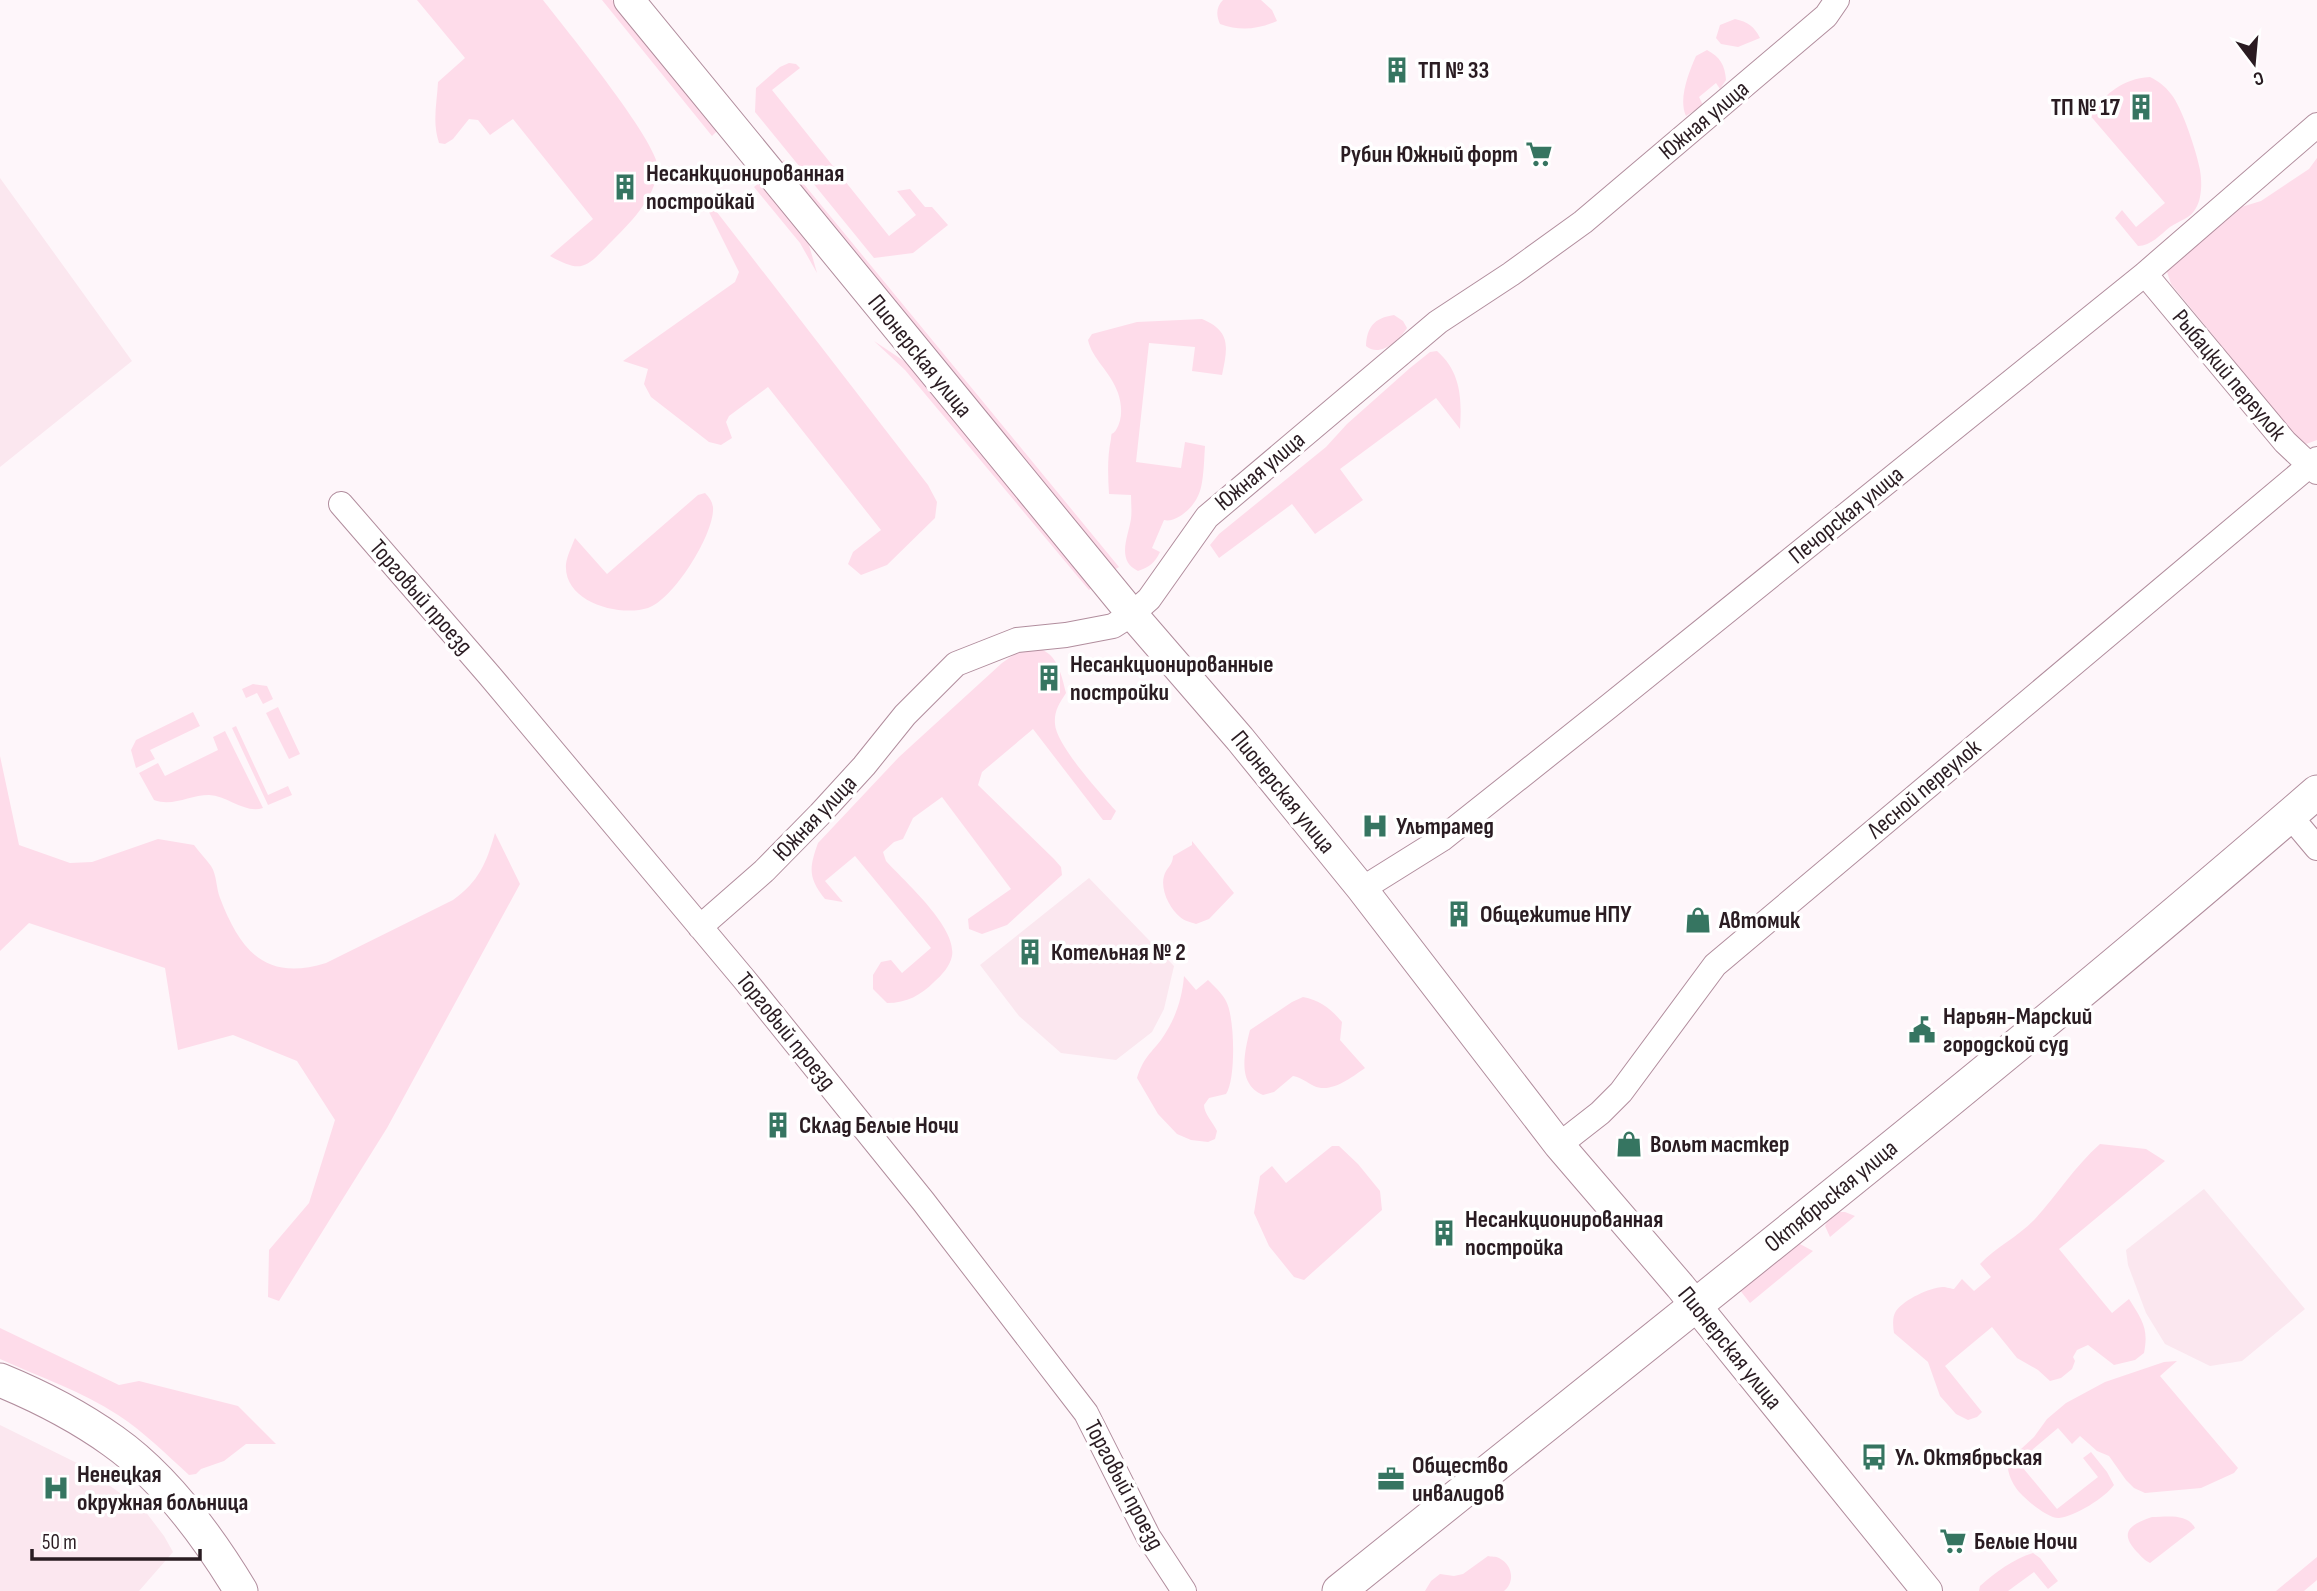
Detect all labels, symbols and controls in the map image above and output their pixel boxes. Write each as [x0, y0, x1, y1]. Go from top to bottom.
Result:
north arrow [2219, 28, 2289, 98]
building icon: ТП № 33 [1382, 55, 1412, 85]
place label: ТП № 33 [1418, 56, 1489, 85]
text: С [2250, 66, 2266, 90]
street label: Южная улица [1653, 74, 1755, 166]
building icon: ТП № 17 [2126, 92, 2156, 122]
place label: ТП № 17 [2051, 93, 2121, 122]
supermarket icon: Рубин Южный форт [1524, 139, 1554, 169]
place label: Рубин Южный форт [1340, 140, 1518, 169]
place label: Несанкционированная постройкай [646, 159, 844, 216]
building icon: Несанкционированная постройкай [610, 172, 640, 202]
street label: Пионерская улица [862, 289, 978, 423]
street label: Рыбацкий переулок [2166, 304, 2293, 447]
street label: Южная улица [1209, 425, 1311, 517]
street label: Печорская улица [1783, 460, 1909, 570]
street label: Торговый проезд [363, 534, 479, 660]
place label: Несанкционированные постройки [1070, 650, 1273, 707]
building icon: Несанкционированные постройки [1034, 663, 1064, 693]
street label: Пионерская улица [1225, 725, 1341, 859]
street label: Лесной переулок [1860, 732, 1987, 846]
street label: Южная улица [767, 769, 863, 867]
hospital icon: Ультрамед [1360, 811, 1390, 841]
place label: Ультрамед [1396, 812, 1494, 841]
building icon: Общежитие НПУ [1444, 899, 1474, 929]
place label: Общежитие НПУ [1480, 900, 1632, 929]
shop icon: Автомик [1683, 905, 1713, 935]
place label: Автомик [1718, 906, 1801, 935]
building icon: Котельная № 2 [1015, 937, 1045, 967]
place label: Котельная № 2 [1051, 938, 1186, 967]
street label: Торговый проезд [730, 966, 842, 1096]
place label: Нарьян-Марский городской суд [1943, 1002, 2092, 1059]
public building icon: Нарьян-Марский городской суд [1907, 1015, 1937, 1045]
building icon: Склад Белые Ночи [763, 1110, 793, 1140]
place label: Склад Белые Ночи [799, 1111, 959, 1140]
shop icon: Вольт масткер [1614, 1129, 1644, 1159]
place label: Вольт масткер [1650, 1130, 1789, 1159]
street label: Октябрьская улица [1759, 1134, 1903, 1258]
place label: Несанкционированная постройка [1465, 1205, 1663, 1262]
building icon: Несанкционированная постройка [1429, 1218, 1459, 1248]
street label: Пионерская улица [1672, 1281, 1788, 1415]
street label: Торговый проезд [1078, 1415, 1170, 1555]
bus stop icon: Ул. Октябрьская [1859, 1442, 1889, 1472]
place label: Ул. Октябрьская [1895, 1443, 2042, 1472]
place label: Общество инвалидов [1412, 1451, 1508, 1508]
place label: Ненецкая окружная больница [77, 1460, 248, 1517]
office icon: Общество инвалидов [1376, 1464, 1406, 1494]
hospital icon: Ненецкая окружная больница [41, 1473, 71, 1503]
scale bar [32, 1518, 200, 1562]
supermarket icon: Белые Ночи [1938, 1526, 1968, 1556]
place label: Белые Ночи [1974, 1527, 2078, 1556]
text: 50 m [42, 1530, 77, 1555]

